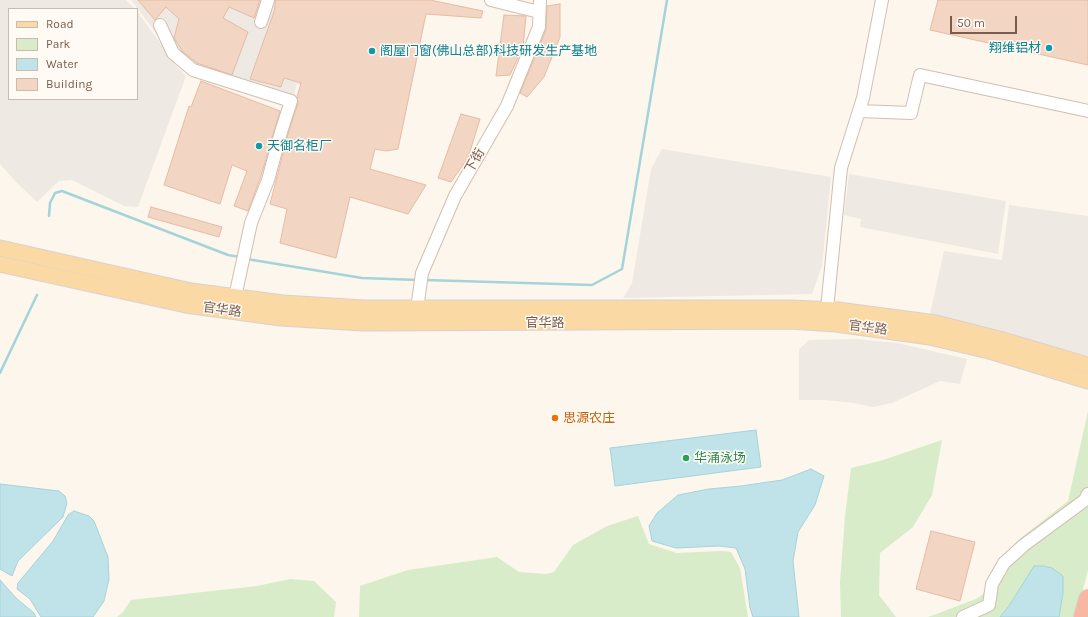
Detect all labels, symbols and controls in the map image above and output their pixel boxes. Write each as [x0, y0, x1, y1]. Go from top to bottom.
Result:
legend [8, 8, 138, 100]
scale bar [952, 8, 1019, 34]
text: 50 m [957, 16, 985, 30]
text: Road [46, 17, 74, 31]
text: Park [46, 37, 70, 51]
place label: 翔维铝材 [989, 40, 1041, 56]
place label: 阁屋门窗(佛山总部)科技研发生产基地 [380, 43, 597, 59]
marker: 翔维铝材 [1044, 43, 1054, 53]
marker: 阁屋门窗(佛山总部)科技研发生产基地 [367, 46, 377, 56]
text: Water [46, 57, 78, 71]
text: Building [46, 77, 92, 91]
place label: 天御名柜厂 [267, 138, 332, 154]
marker: 天御名柜厂 [254, 141, 264, 151]
street label: 下街 [462, 146, 488, 176]
street label: 官华路 [202, 300, 242, 320]
street label: 官华路 [526, 315, 564, 331]
street label: 官华路 [848, 318, 888, 338]
place label: 思源农庄 [563, 410, 615, 426]
marker: 思源农庄 [550, 413, 560, 423]
place label: 华涌泳场 [694, 450, 746, 466]
marker: 华涌泳场 [681, 453, 691, 463]

